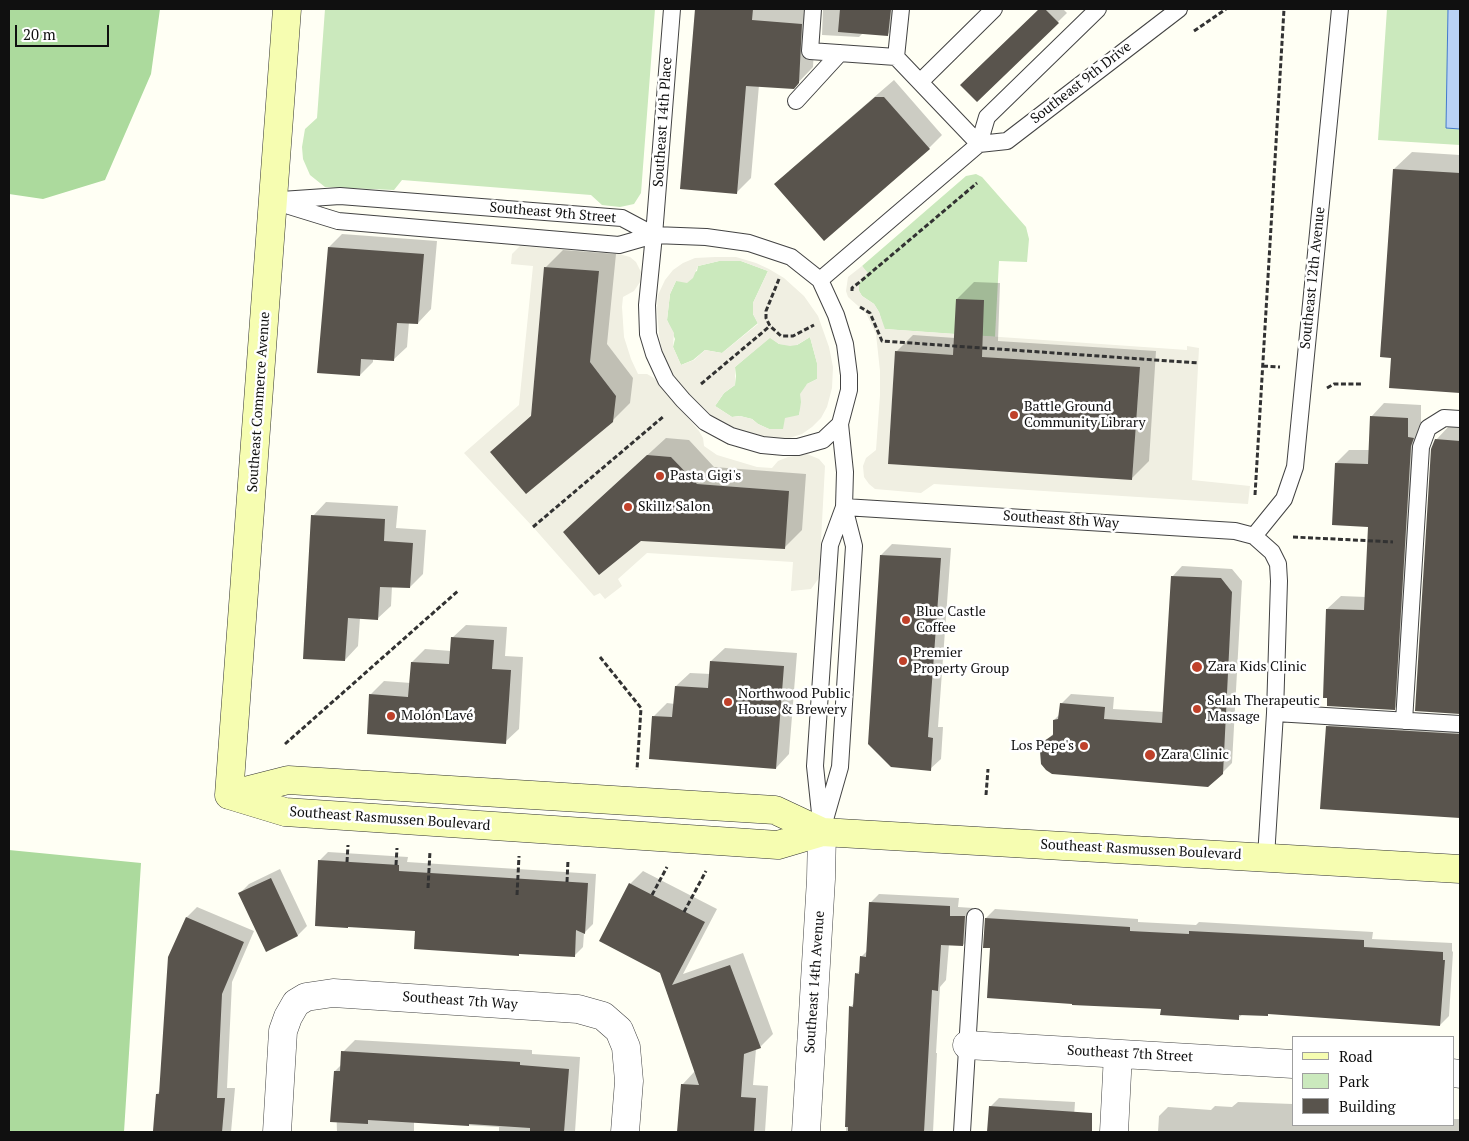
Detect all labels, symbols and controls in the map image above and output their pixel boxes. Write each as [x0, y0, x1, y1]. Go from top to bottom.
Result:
scale bar [18, 15, 111, 47]
text: 20 m [23, 24, 56, 44]
street label: Southeast 9th Drive [1027, 38, 1135, 128]
street label: Southeast 14th Place [650, 57, 676, 187]
street label: Southeast 9th Street [489, 199, 617, 227]
street label: Southeast 12th Avenue [1297, 206, 1329, 350]
street label: Southeast Commerce Avenue [244, 311, 274, 493]
place label: Battle Ground Community Library [1024, 399, 1145, 432]
marker: Battle Ground Community Library [1008, 409, 1020, 421]
place label: Pasta Gigi's [670, 468, 741, 484]
marker: Pasta Gigi's [654, 470, 666, 482]
place label: Skillz Salon [638, 499, 710, 515]
marker: Skillz Salon [622, 501, 634, 513]
street label: Southeast 8th Way [1003, 508, 1119, 532]
place label: Blue Castle Coffee [916, 604, 986, 636]
marker: Blue Castle Coffee [900, 614, 912, 626]
place label: Premier Property Group [913, 645, 1009, 678]
marker: Premier Property Group [897, 655, 909, 667]
place label: Zara Kids Clinic [1208, 659, 1306, 675]
marker: Zara Kids Clinic [1190, 660, 1204, 674]
place label: Northwood Public House & Brewery [738, 686, 850, 719]
place label: Selah Therapeutic Massage [1207, 693, 1320, 726]
marker: Northwood Public House & Brewery [722, 696, 734, 708]
marker: Selah Therapeutic Massage [1191, 703, 1203, 715]
place label: Molón Lavé [401, 708, 473, 724]
marker: Molón Lavé [385, 710, 397, 722]
place label: Los Pepe's [1011, 738, 1074, 754]
marker: Los Pepe's [1078, 740, 1090, 752]
place label: Zara Clinic [1161, 747, 1229, 763]
marker: Zara Clinic [1143, 748, 1157, 762]
street label: Southeast Rasmussen Boulevard [289, 804, 491, 834]
street label: Southeast Rasmussen Boulevard [1040, 836, 1242, 864]
street label: Southeast 14th Avenue [802, 910, 828, 1054]
street label: Southeast 7th Way [402, 989, 518, 1013]
legend [1292, 1036, 1454, 1126]
street label: Southeast 7th Street [1066, 1042, 1194, 1066]
text: Road [1339, 1046, 1372, 1066]
text: Park [1339, 1071, 1369, 1091]
text: Building [1339, 1096, 1396, 1116]

